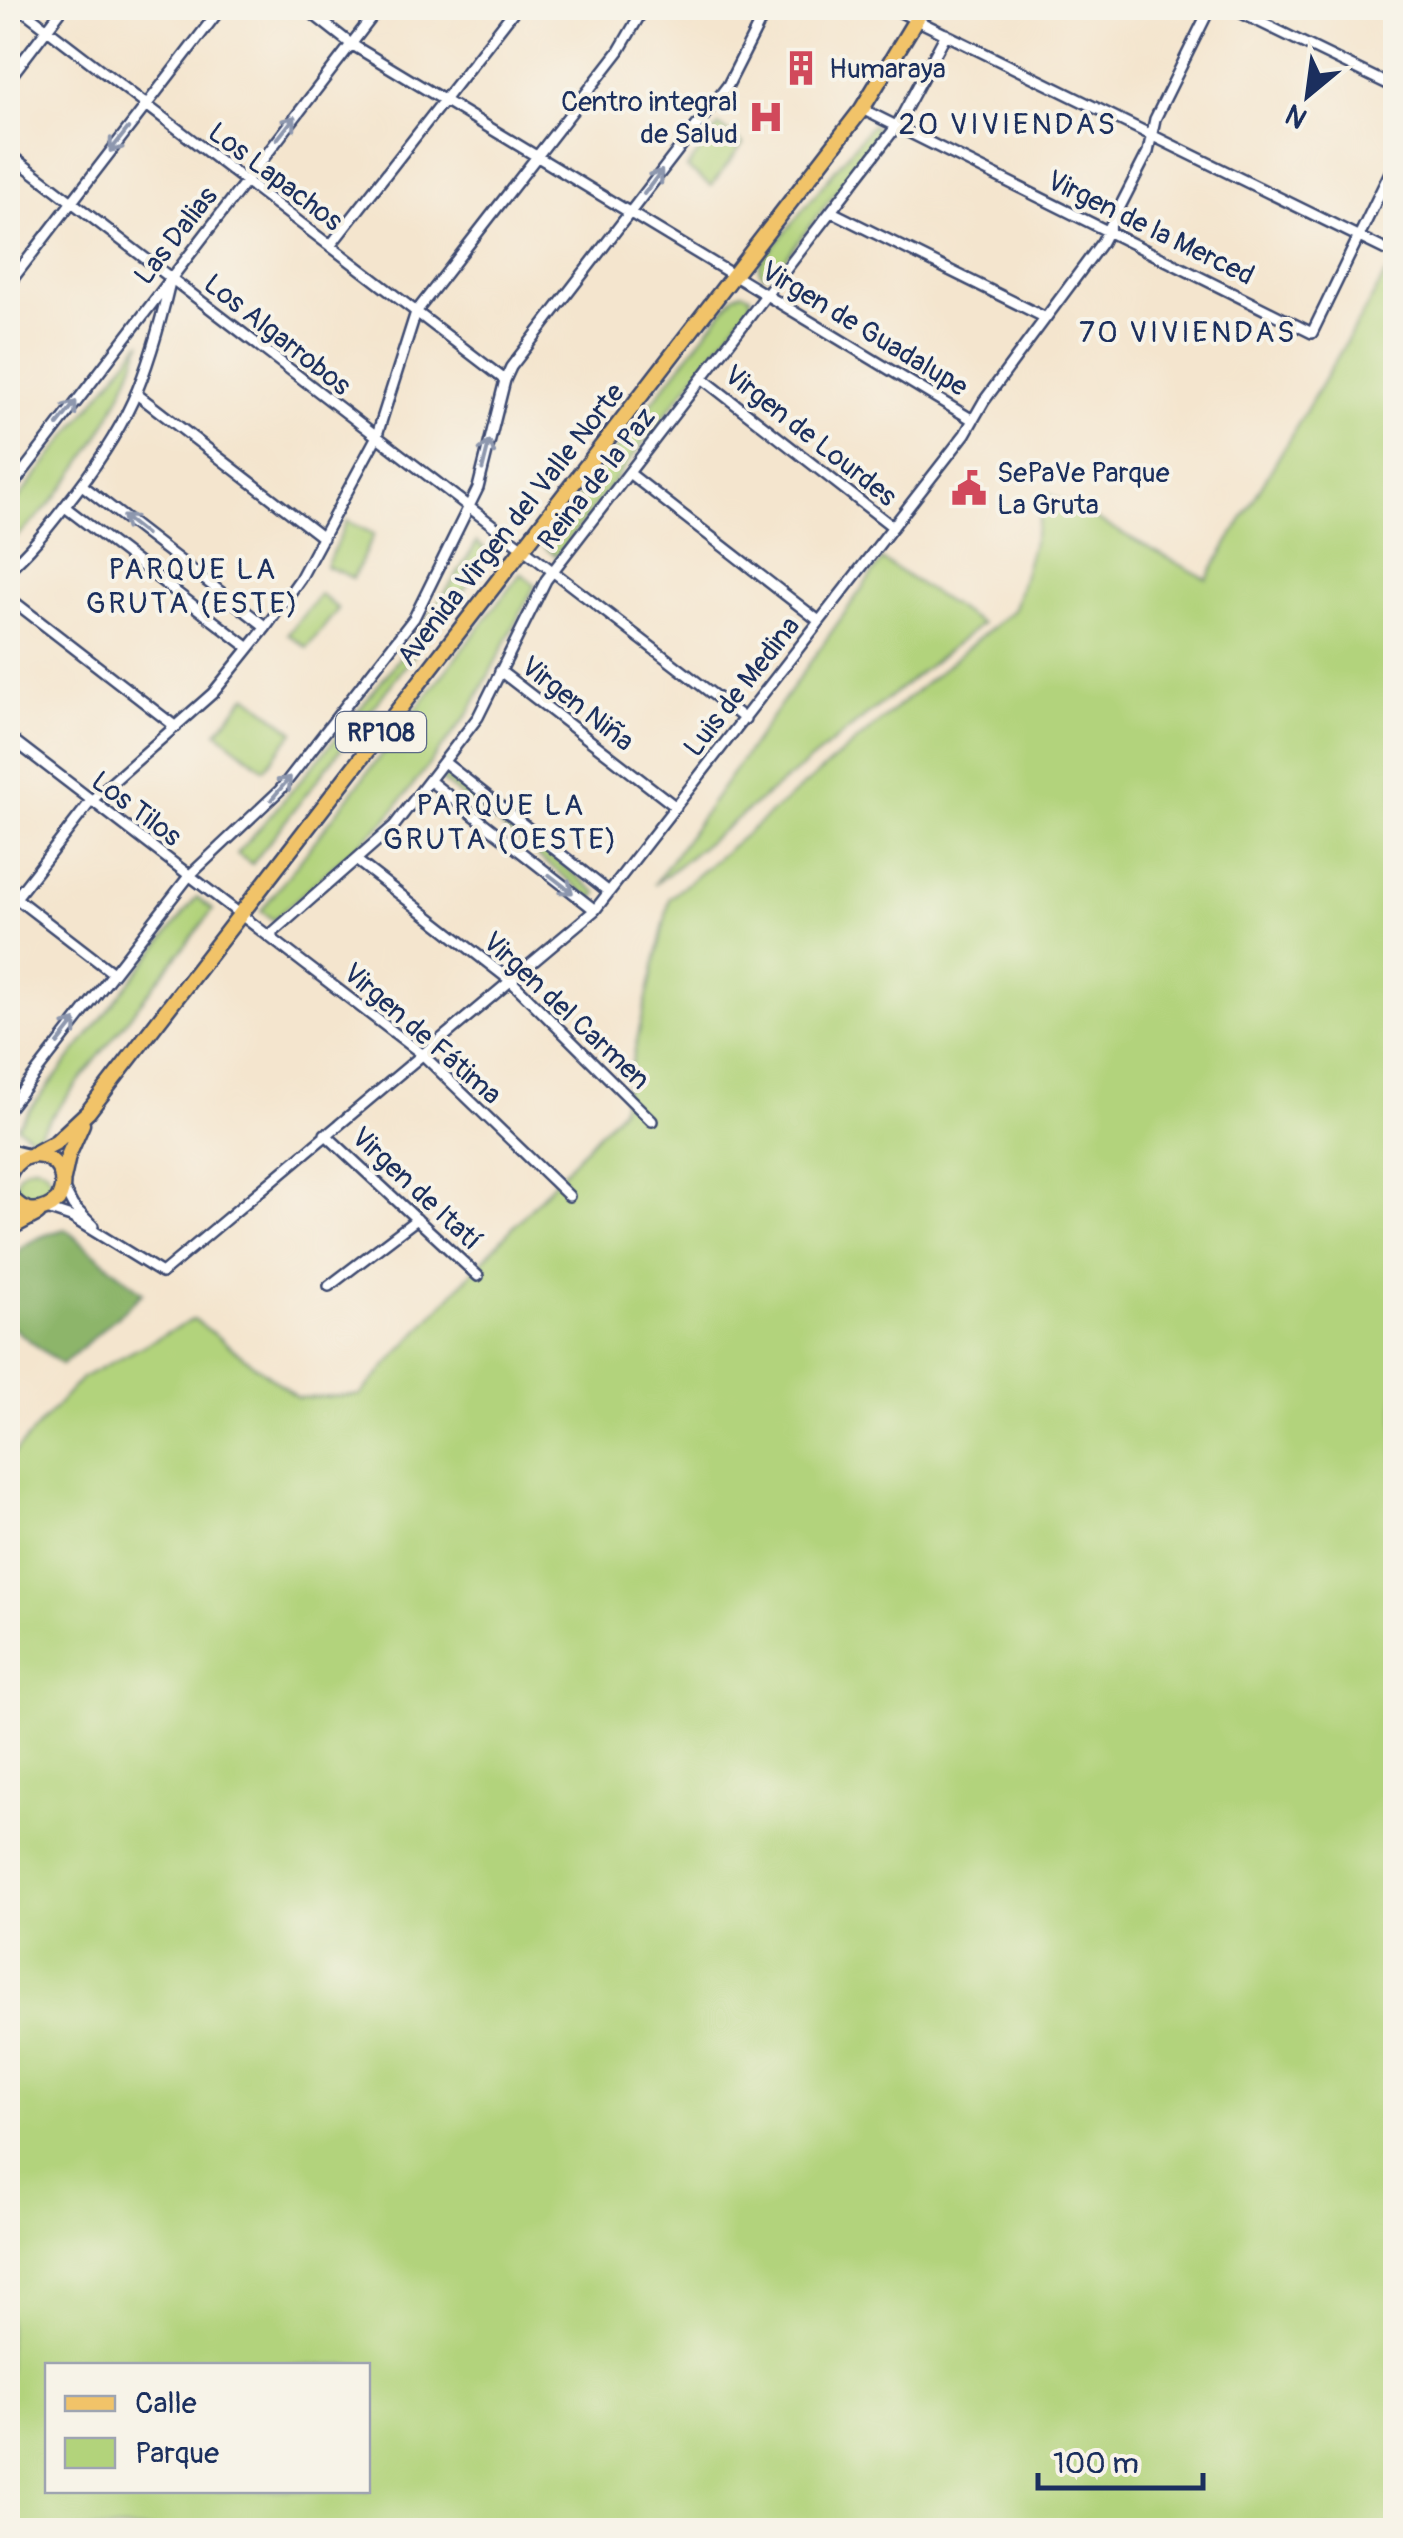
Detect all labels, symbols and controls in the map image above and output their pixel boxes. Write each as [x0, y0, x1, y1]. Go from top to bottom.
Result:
north arrow [1258, 45, 1358, 145]
building icon: Humaraya [782, 49, 820, 87]
place label: Humaraya [829, 52, 946, 87]
place label: Centro integral de Salud [561, 85, 738, 152]
text: N [1280, 96, 1313, 135]
hospital icon: Centro integral de Salud [747, 98, 785, 136]
district label: 20 VIVIENDAS [899, 106, 1117, 143]
street label: Los Lapachos [201, 115, 350, 239]
one-way arrow [276, 115, 297, 142]
one-way arrow [109, 126, 130, 153]
street label: Virgen de la Merced [1041, 163, 1260, 294]
one-way arrow [642, 169, 663, 196]
street label: Las Dalias [127, 179, 226, 292]
street label: Virgen de Guadalupe [754, 254, 974, 405]
street label: Los Algarrobos [197, 267, 358, 404]
district label: 70 VIVIENDAS [1079, 314, 1297, 351]
street label: Virgen de Lourdes [717, 358, 904, 515]
street label: Avenida Virgen del Valle Norte [390, 376, 633, 673]
one-way arrow [56, 400, 77, 427]
street label: Reina de la Paz [531, 401, 664, 557]
one-way arrow [478, 440, 496, 472]
place label: SePaVe Parque La Gruta [997, 456, 1170, 523]
public building icon: SePaVe Parque La Gruta [950, 469, 988, 507]
one-way arrow [121, 515, 148, 536]
district label: PARQUE LA GRUTA (ESTE) [86, 551, 300, 622]
street label: Luis de Medina [676, 610, 808, 764]
street label: Virgen Niña [513, 649, 641, 759]
road number: RP108 [336, 712, 426, 752]
street label: Los Tilos [84, 764, 189, 855]
one-way arrow [270, 776, 292, 802]
district label: PARQUE LA GRUTA (OESTE) [383, 787, 619, 858]
one-way arrow [548, 873, 574, 895]
street label: Virgen del Carmen [475, 925, 657, 1097]
street label: Virgen de Fátima [336, 956, 508, 1112]
one-way arrow [57, 1019, 78, 1046]
street label: Virgen de Itatí [344, 1120, 488, 1258]
legend [45, 2363, 370, 2493]
text: Calle [135, 2385, 197, 2422]
scale bar [1038, 2428, 1203, 2490]
text: Parque [135, 2435, 219, 2472]
text: 100 m [1053, 2445, 1139, 2482]

